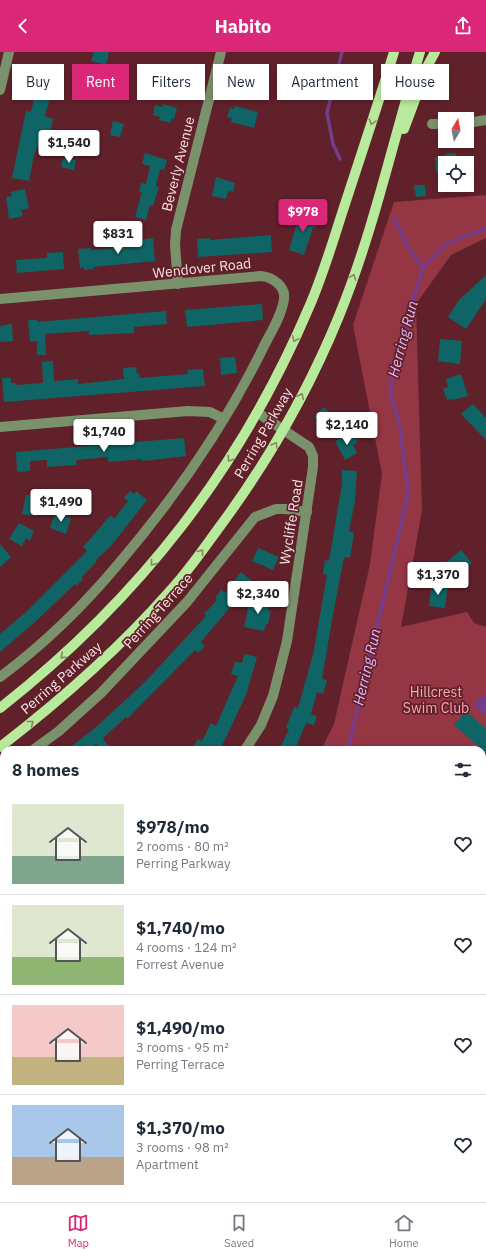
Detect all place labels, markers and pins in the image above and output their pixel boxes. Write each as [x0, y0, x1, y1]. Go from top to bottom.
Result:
pin: $1,540 [36, 130, 102, 164]
pin: $978 [279, 199, 327, 233]
pin: $831 [94, 221, 142, 255]
pin: $2,140 [314, 412, 380, 446]
pin: $1,740 [71, 419, 137, 453]
pin: $1,490 [28, 489, 94, 523]
pin: $1,370 [405, 562, 471, 596]
pin: $2,340 [225, 581, 291, 615]

